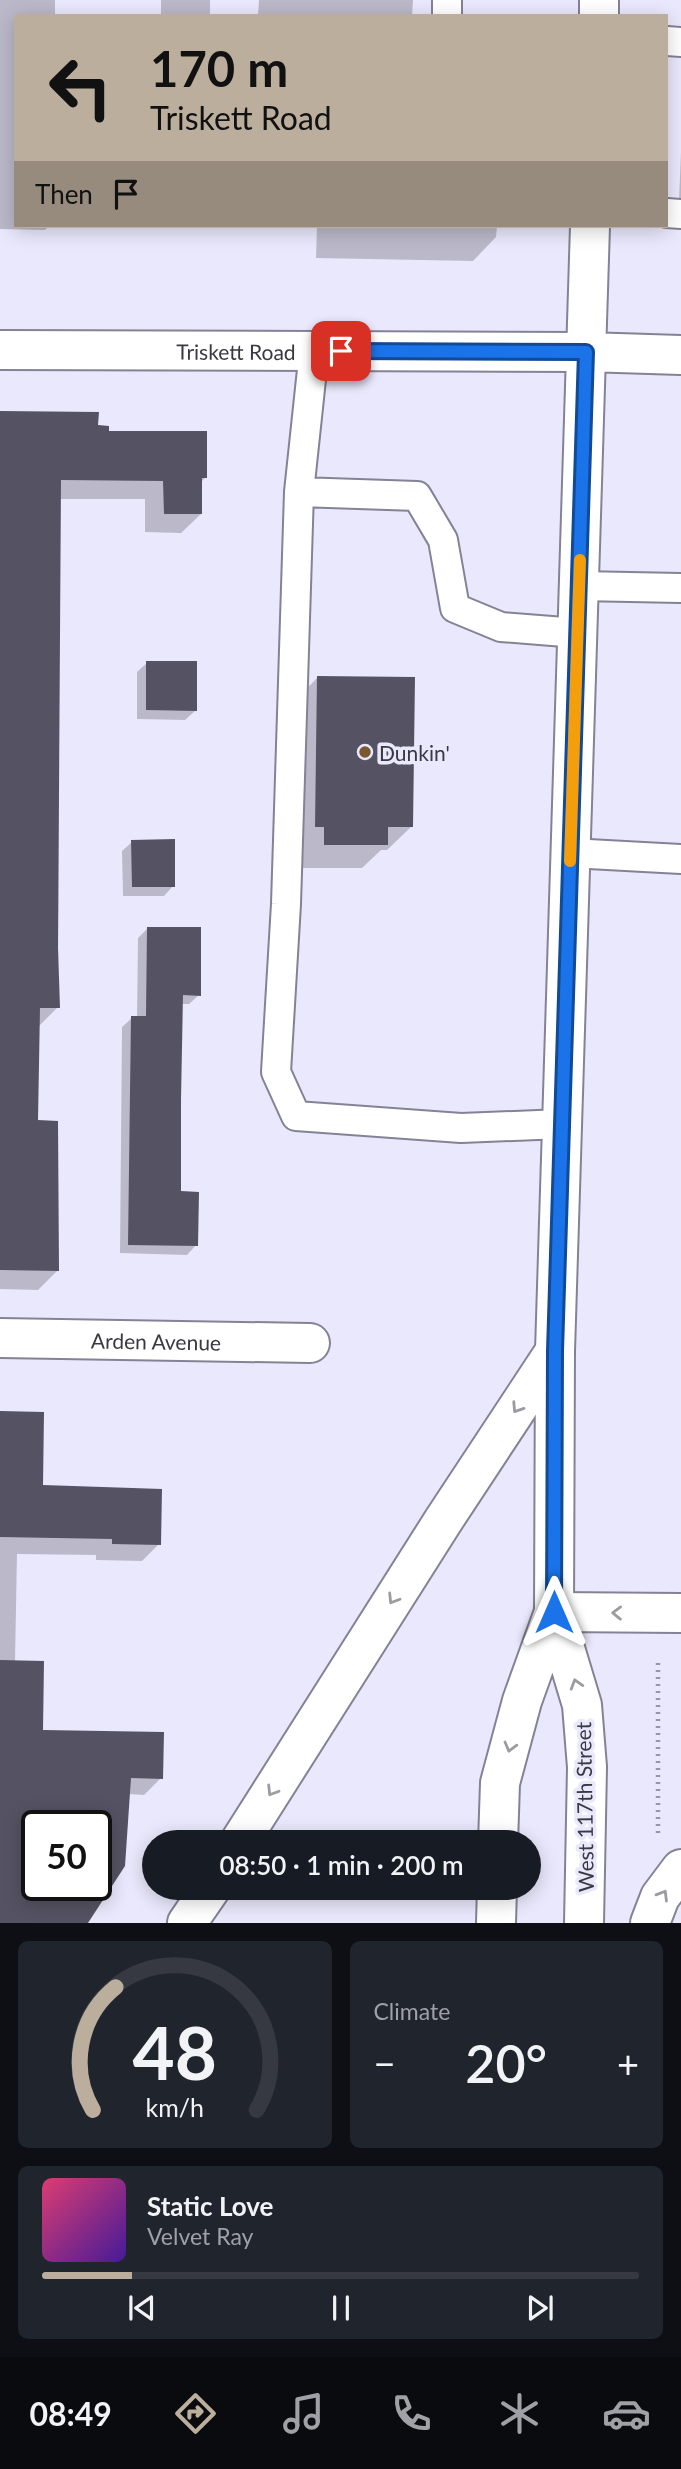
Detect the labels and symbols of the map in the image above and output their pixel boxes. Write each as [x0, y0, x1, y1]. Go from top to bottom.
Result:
pin [311, 321, 371, 381]
street label: Triskett Road [176, 338, 296, 364]
place label: Dunkin' [379, 740, 450, 765]
marker: Dunkin' [357, 744, 373, 760]
street label: Arden Avenue [91, 1327, 221, 1354]
one-way arrow [512, 1401, 525, 1414]
position arrow [517, 1575, 591, 1649]
one-way arrow [389, 1592, 402, 1605]
one-way arrow [612, 1605, 623, 1620]
one-way arrow [570, 1679, 584, 1691]
street label: West 117th Street [570, 1721, 598, 1892]
one-way arrow [504, 1741, 518, 1753]
one-way arrow [267, 1784, 280, 1797]
speed limit sign: 50 [21, 1810, 112, 1901]
one-way arrow [655, 1889, 668, 1902]

